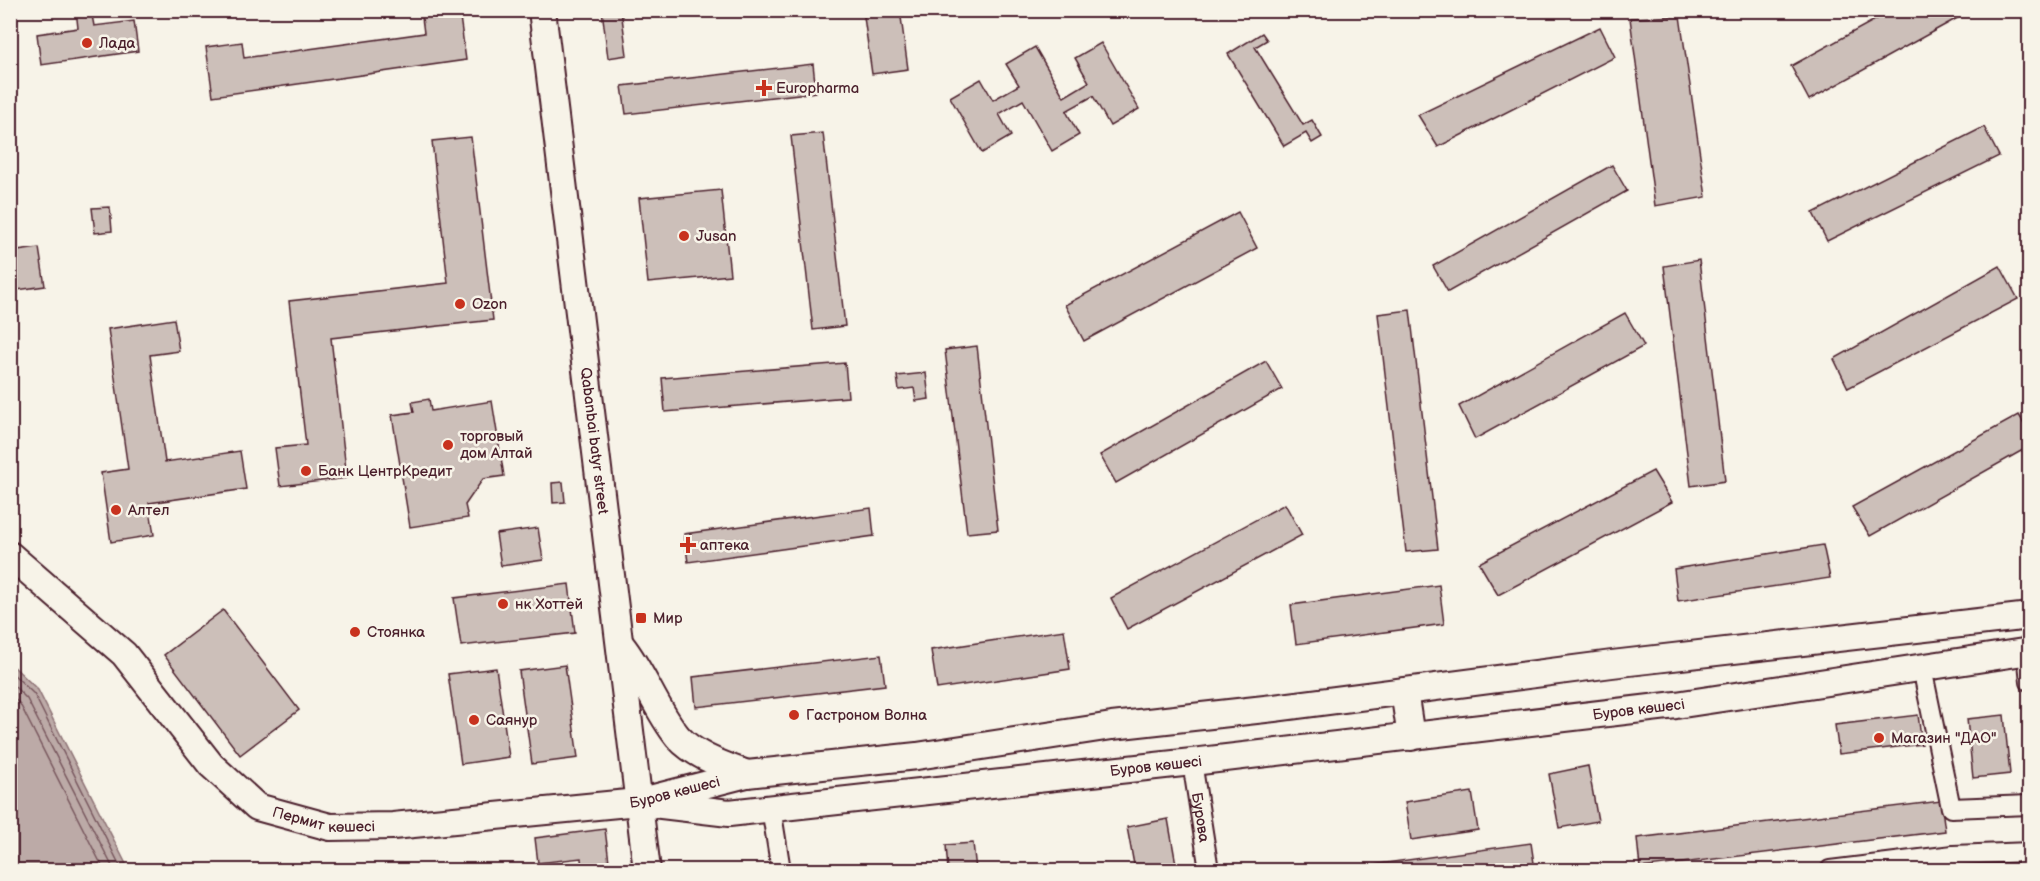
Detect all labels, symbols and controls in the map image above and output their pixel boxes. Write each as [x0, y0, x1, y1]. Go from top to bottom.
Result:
place label: Лада [98, 34, 136, 53]
marker: Лада [80, 36, 94, 50]
place label: Europharma [776, 79, 859, 98]
marker: Europharma [757, 81, 771, 95]
place label: Jusan [696, 227, 737, 246]
marker: Jusan [677, 229, 691, 243]
place label: Ozon [472, 295, 507, 314]
marker: Ozon [453, 297, 467, 311]
street label: Qabanbai batyr street [576, 366, 613, 516]
place label: торговый дом Алтай [460, 427, 533, 463]
marker: торговый дом Алтай [441, 438, 455, 452]
place label: Банк ЦентрКредит [318, 462, 453, 481]
marker: Банк ЦентрКредит [299, 464, 313, 478]
place label: Алтел [127, 501, 169, 520]
marker: Алтел [109, 503, 123, 517]
place label: аптека [700, 536, 750, 555]
marker: аптека [681, 538, 695, 552]
place label: нк Хоттей [515, 595, 583, 614]
marker: нк Хоттей [496, 597, 510, 611]
place label: Мир [653, 609, 683, 628]
marker: Мир [634, 611, 648, 625]
place label: Стоянка [367, 623, 425, 642]
marker: Стоянка [348, 625, 362, 639]
street label: Буров көшесі [1591, 694, 1686, 724]
place label: Гастроном Волна [806, 706, 927, 725]
marker: Гастроном Волна [787, 708, 801, 722]
place label: Саянур [486, 711, 538, 730]
marker: Саянур [467, 713, 481, 727]
place label: Магазин "ДАО" [1891, 729, 1997, 748]
marker: Магазин "ДАО" [1872, 731, 1886, 745]
street label: Буров көшесі [1109, 751, 1203, 780]
street label: Буров көшесі [629, 772, 722, 812]
street label: Бурова [1187, 791, 1214, 844]
street label: Пермит көшесі [270, 802, 375, 837]

